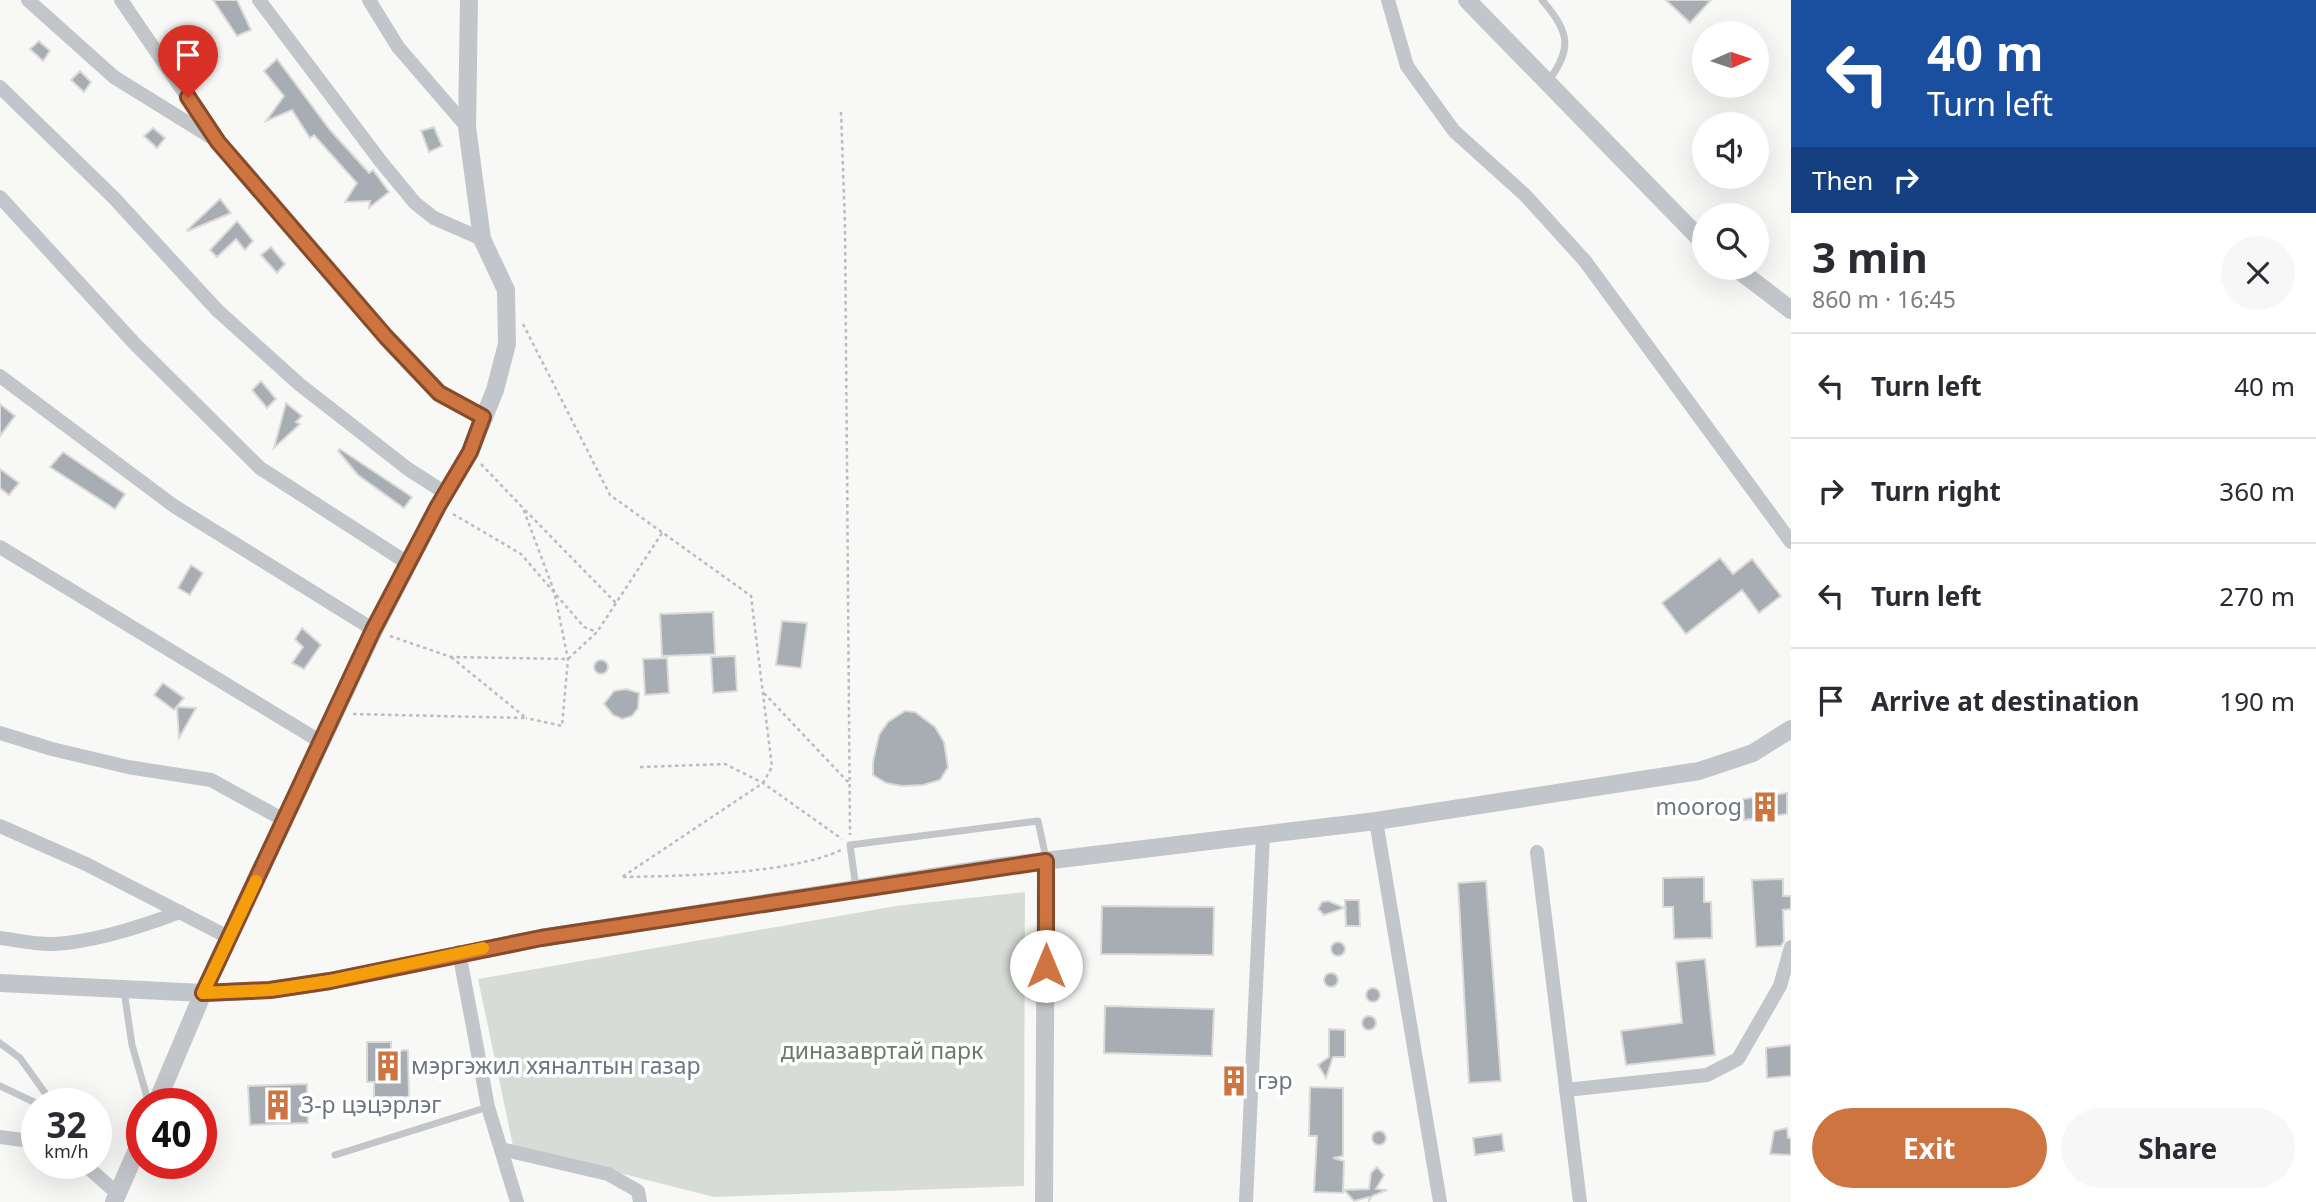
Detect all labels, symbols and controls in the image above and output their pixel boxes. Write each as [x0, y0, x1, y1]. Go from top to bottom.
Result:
text: 40 m [1927, 19, 2044, 85]
north arrow [1692, 21, 1769, 98]
map controls [1692, 21, 1769, 280]
pin [158, 25, 218, 97]
icon: left [1812, 28, 1903, 119]
icon: arrive [169, 36, 207, 74]
text: Turn left [1927, 82, 2053, 125]
button: sound [1692, 112, 1769, 189]
icon: right [1887, 161, 1925, 199]
text: Then [1812, 162, 1873, 198]
button: search [1692, 203, 1769, 280]
text: 3 min [1812, 228, 1928, 285]
button: close [2221, 236, 2295, 310]
text: 860 m · 16:45 [1812, 283, 1956, 315]
icon: left [1812, 367, 1850, 405]
text: Turn left [1871, 368, 1982, 404]
text: 40 m [2234, 368, 2295, 404]
icon: right [1812, 472, 1850, 510]
text: Turn right [1871, 473, 2001, 509]
text: 360 m [2219, 473, 2295, 509]
icon: left [1812, 577, 1850, 615]
text: Turn left [1871, 578, 1982, 614]
text: 270 m [2219, 578, 2295, 614]
icon: arrive [1812, 682, 1850, 720]
text: Arrive at destination [1871, 683, 2140, 719]
text: 190 m [2219, 683, 2295, 719]
place label: moorog [1656, 790, 1742, 822]
building icon: moorog [1748, 790, 1782, 824]
position arrow [1009, 929, 1083, 1003]
park label: диназавртай парк [781, 1034, 984, 1066]
building icon: мэргэжил хяналтын газар [371, 1049, 405, 1083]
place label: мэргэжил хяналтын газар [411, 1049, 701, 1081]
building icon: гэр [1217, 1064, 1251, 1098]
place label: гэр [1257, 1064, 1292, 1096]
speed limit sign: 40 [126, 1088, 217, 1179]
building icon: 3-р цэцэрлэг [261, 1088, 295, 1122]
place label: 3-р цэцэрлэг [301, 1088, 441, 1120]
text: 32 [46, 1101, 87, 1148]
button: Exit [1812, 1108, 2047, 1188]
button: Share [2061, 1108, 2295, 1188]
text: km/h [44, 1139, 89, 1163]

